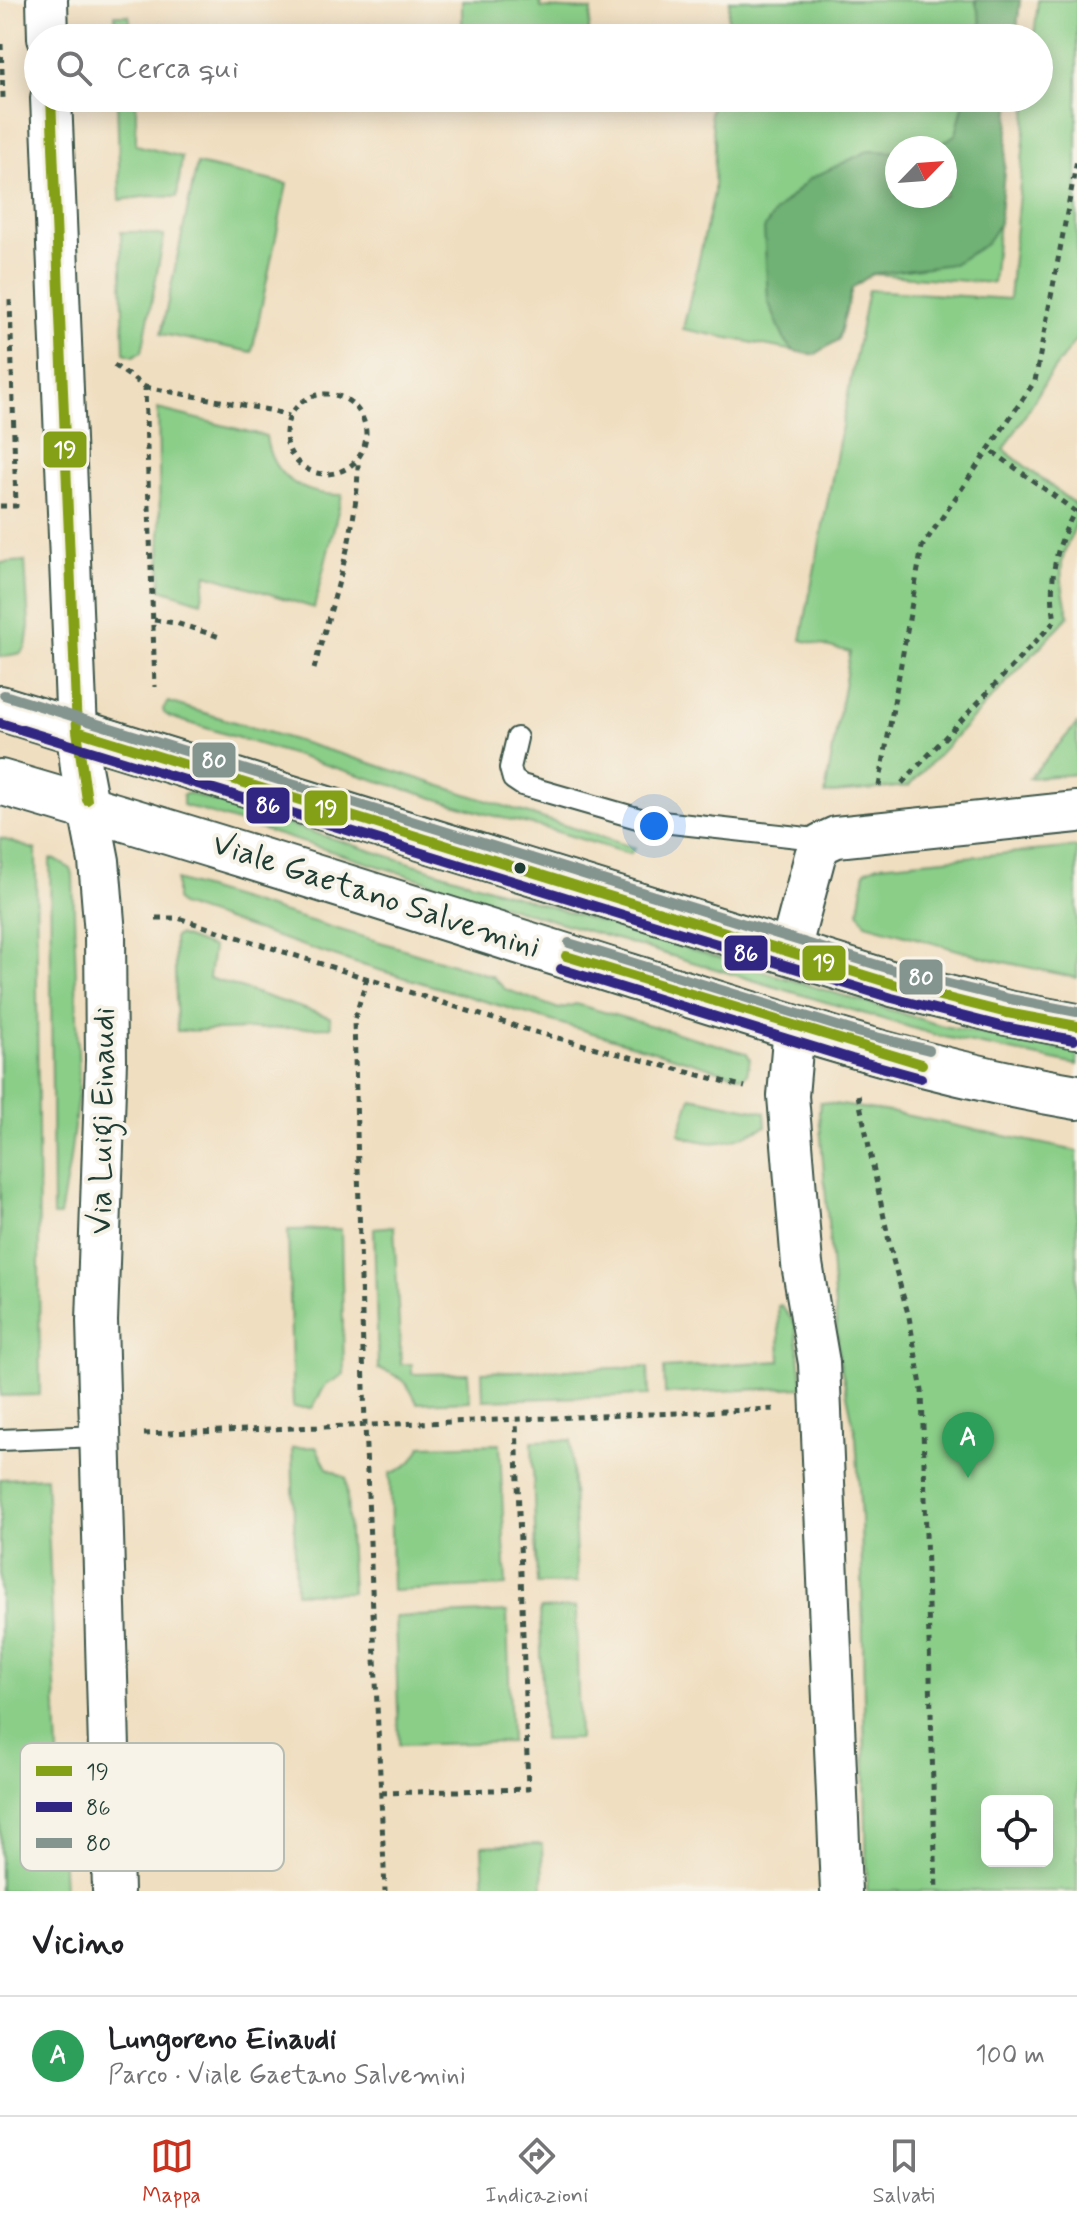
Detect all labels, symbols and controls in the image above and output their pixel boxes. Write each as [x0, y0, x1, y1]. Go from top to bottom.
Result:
search box [24, 24, 1053, 112]
icon: search [52, 46, 96, 90]
text: Cerca qui [116, 49, 239, 88]
north arrow [885, 136, 957, 208]
line badge: 19 [42, 430, 88, 469]
text: 19 [54, 437, 76, 465]
line badge: 80 [191, 741, 237, 779]
text: 80 [202, 748, 227, 776]
line badge: 86 [245, 786, 291, 825]
line badge: 19 [303, 789, 349, 827]
text: 86 [256, 793, 280, 821]
text: 19 [315, 796, 337, 824]
your location [634, 806, 674, 846]
street label: Viale Gaetano Salvemini [207, 823, 545, 969]
unlabelled marker [512, 860, 528, 876]
line badge: 86 [723, 934, 769, 972]
text: 86 [734, 941, 758, 969]
line badge: 19 [801, 944, 847, 982]
text: 19 [813, 950, 835, 978]
line badge: 80 [898, 958, 944, 996]
text: 80 [909, 965, 934, 993]
street label: Via Luigi Einaudi [80, 1007, 129, 1235]
pin: A [942, 1412, 994, 1478]
legend [20, 1743, 284, 1871]
text: 19 [86, 1759, 109, 1787]
text: 86 [86, 1795, 111, 1823]
map controls [981, 1795, 1053, 1867]
button: locate [981, 1795, 1053, 1867]
text: 80 [86, 1831, 111, 1859]
text: Vicino [32, 1921, 124, 1966]
text: Lungoreno Einaudi [108, 2020, 336, 2059]
text: A [49, 2039, 67, 2073]
text: 100 m [975, 2039, 1045, 2073]
text: Parco · Viale Gaetano Salvemini [108, 2059, 466, 2093]
tab: Mappa [142, 2134, 201, 2210]
tab: Indicazioni [485, 2134, 588, 2210]
tab: Salvati [873, 2134, 935, 2210]

